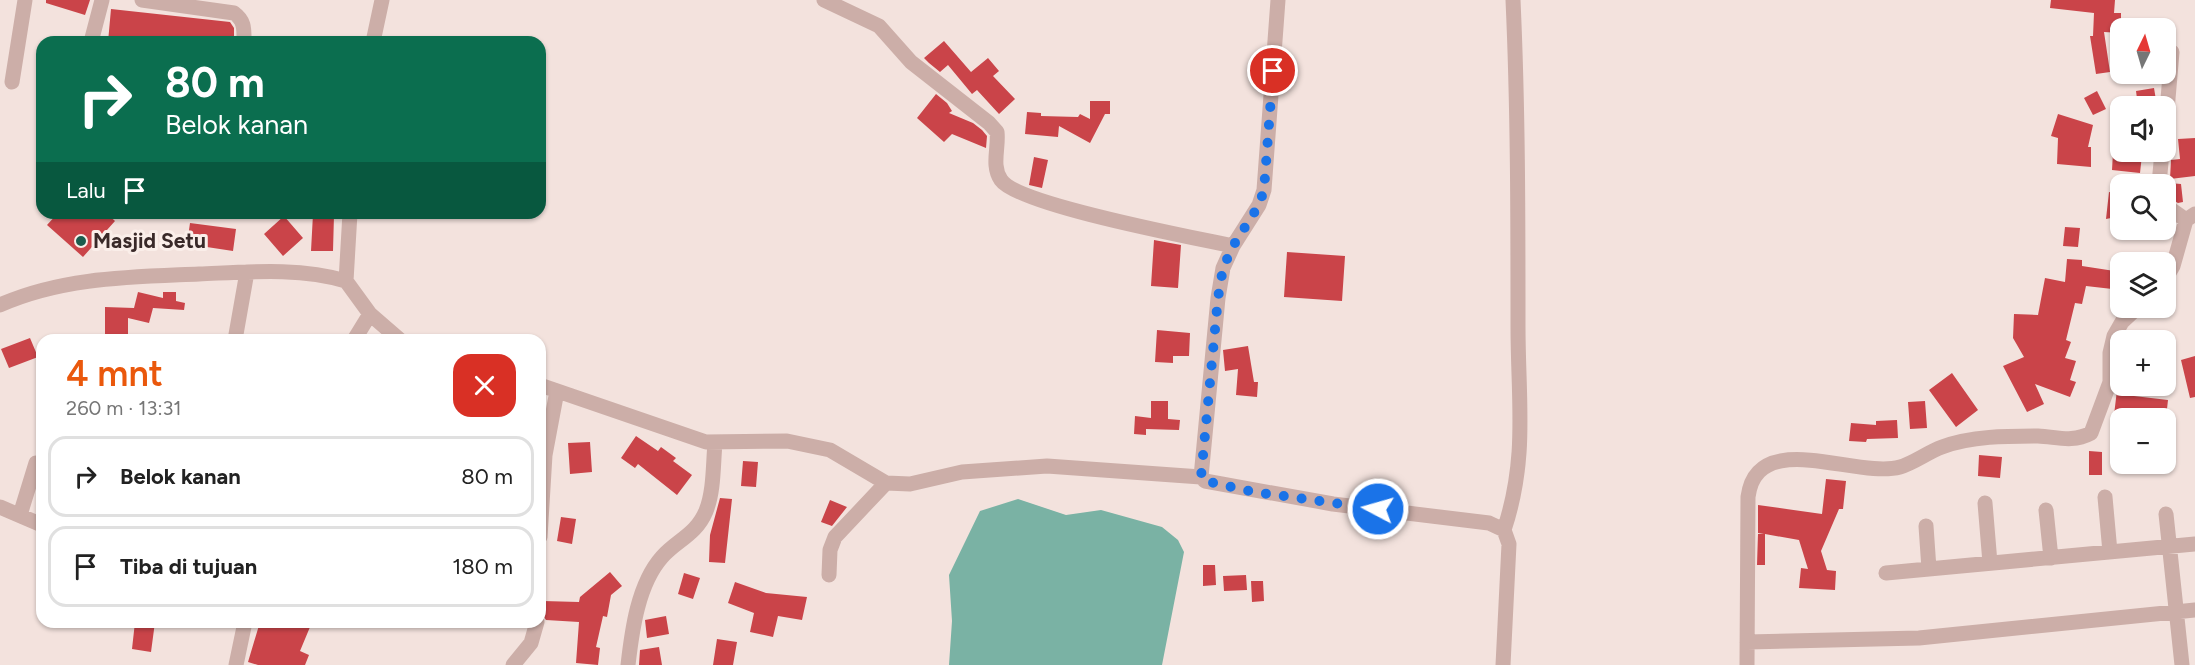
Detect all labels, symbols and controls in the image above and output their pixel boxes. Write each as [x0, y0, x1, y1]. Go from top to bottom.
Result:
north arrow [2110, 18, 2176, 84]
map controls [2110, 18, 2176, 474]
pin [1247, 45, 1298, 96]
icon: arrive [1256, 54, 1289, 87]
text: 80 m [165, 57, 265, 108]
icon: right [66, 60, 144, 138]
button: sound [2110, 96, 2176, 162]
text: Belok kanan [165, 108, 308, 141]
icon: arrive [118, 174, 151, 207]
button: search [2110, 174, 2176, 240]
text: Lalu [66, 177, 106, 204]
place label: Masjid Setu [93, 228, 206, 253]
marker: Masjid Setu [74, 234, 88, 248]
button: layers [2110, 252, 2176, 318]
button: + [2110, 330, 2176, 396]
text: 4 mnt [66, 352, 163, 395]
button: close [453, 354, 516, 417]
text: 260 m · 13:31 [66, 396, 182, 420]
button: − [2110, 408, 2176, 474]
icon: right [69, 460, 102, 493]
text: Belok kanan [120, 463, 241, 490]
text: 80 m [461, 463, 513, 490]
position arrow [1346, 477, 1410, 541]
icon: arrive [69, 550, 102, 583]
text: Tiba di tujuan [120, 553, 257, 580]
text: 180 m [452, 553, 513, 580]

